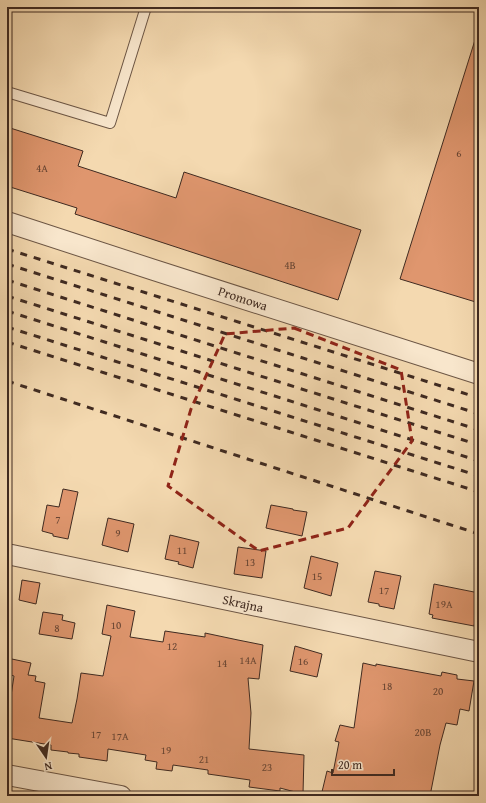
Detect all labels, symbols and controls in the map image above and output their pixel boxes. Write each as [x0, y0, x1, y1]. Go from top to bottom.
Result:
house number: 6 [456, 145, 462, 161]
house number: 4A [36, 160, 48, 176]
house number: 4B [284, 257, 296, 273]
street label: Promowa [216, 282, 271, 316]
house number: 7 [55, 511, 61, 527]
house number: 9 [115, 525, 121, 541]
house number: 11 [177, 542, 187, 558]
house number: 13 [245, 554, 255, 570]
house number: 15 [312, 568, 322, 584]
house number: 17 [379, 582, 389, 598]
street label: Skrajna [221, 590, 266, 617]
house number: 19A [435, 596, 453, 612]
house number: 10 [111, 617, 121, 633]
house number: 8 [54, 620, 60, 636]
house number: 12 [167, 638, 177, 654]
house number: 14A [239, 652, 257, 668]
house number: 16 [298, 653, 308, 669]
house number: 14 [217, 655, 227, 671]
house number: 18 [382, 678, 392, 694]
house number: 20 [433, 683, 443, 699]
house number: 20B [415, 724, 431, 740]
house number: 17 [91, 726, 101, 742]
house number: 17A [111, 728, 129, 744]
north arrow [26, 737, 66, 777]
house number: 19 [161, 742, 171, 758]
house number: 21 [199, 751, 209, 767]
scale bar [332, 751, 394, 777]
text: 20 m [338, 756, 362, 773]
text: N [42, 758, 54, 776]
house number: 23 [262, 759, 272, 775]

